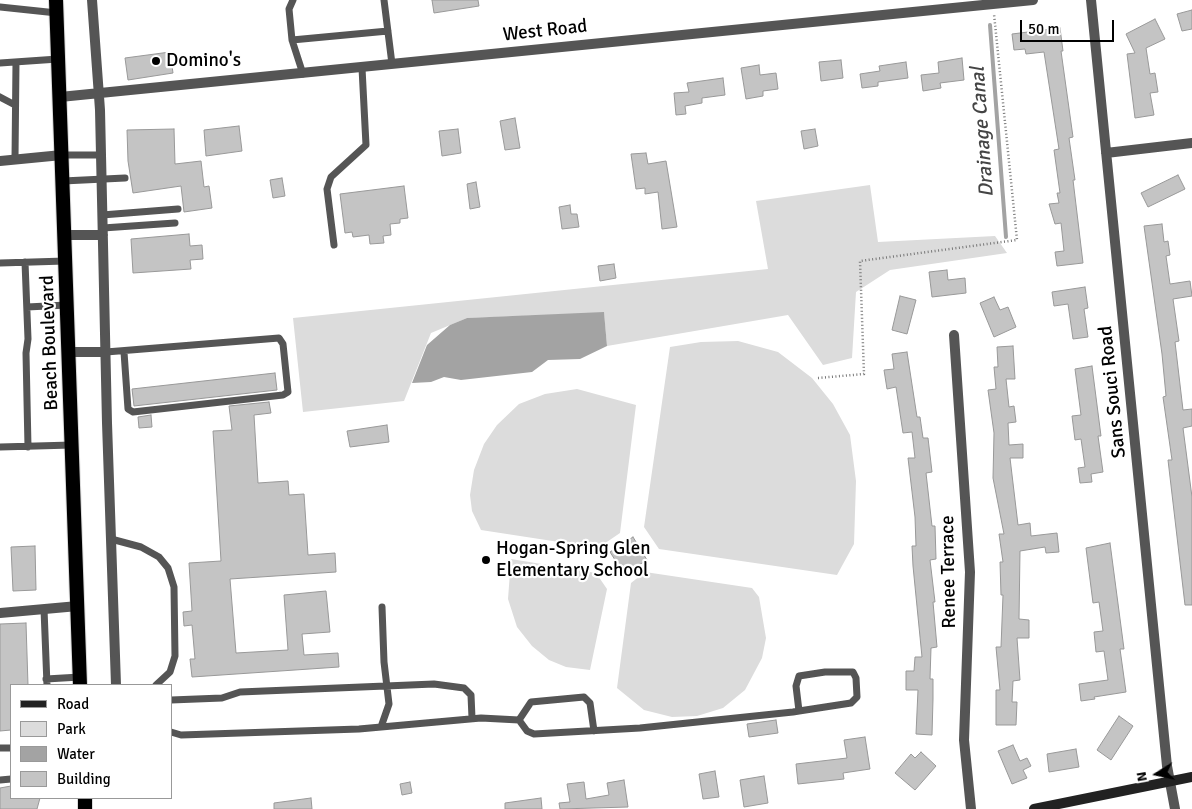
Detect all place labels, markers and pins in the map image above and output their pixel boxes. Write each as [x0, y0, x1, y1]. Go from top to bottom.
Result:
place label: Domino's [166, 50, 241, 72]
marker: Domino's [150, 55, 162, 67]
place label: Hogan-Spring Glen Elementary School [496, 538, 651, 582]
marker: Hogan-Spring Glen Elementary School [480, 554, 492, 566]

